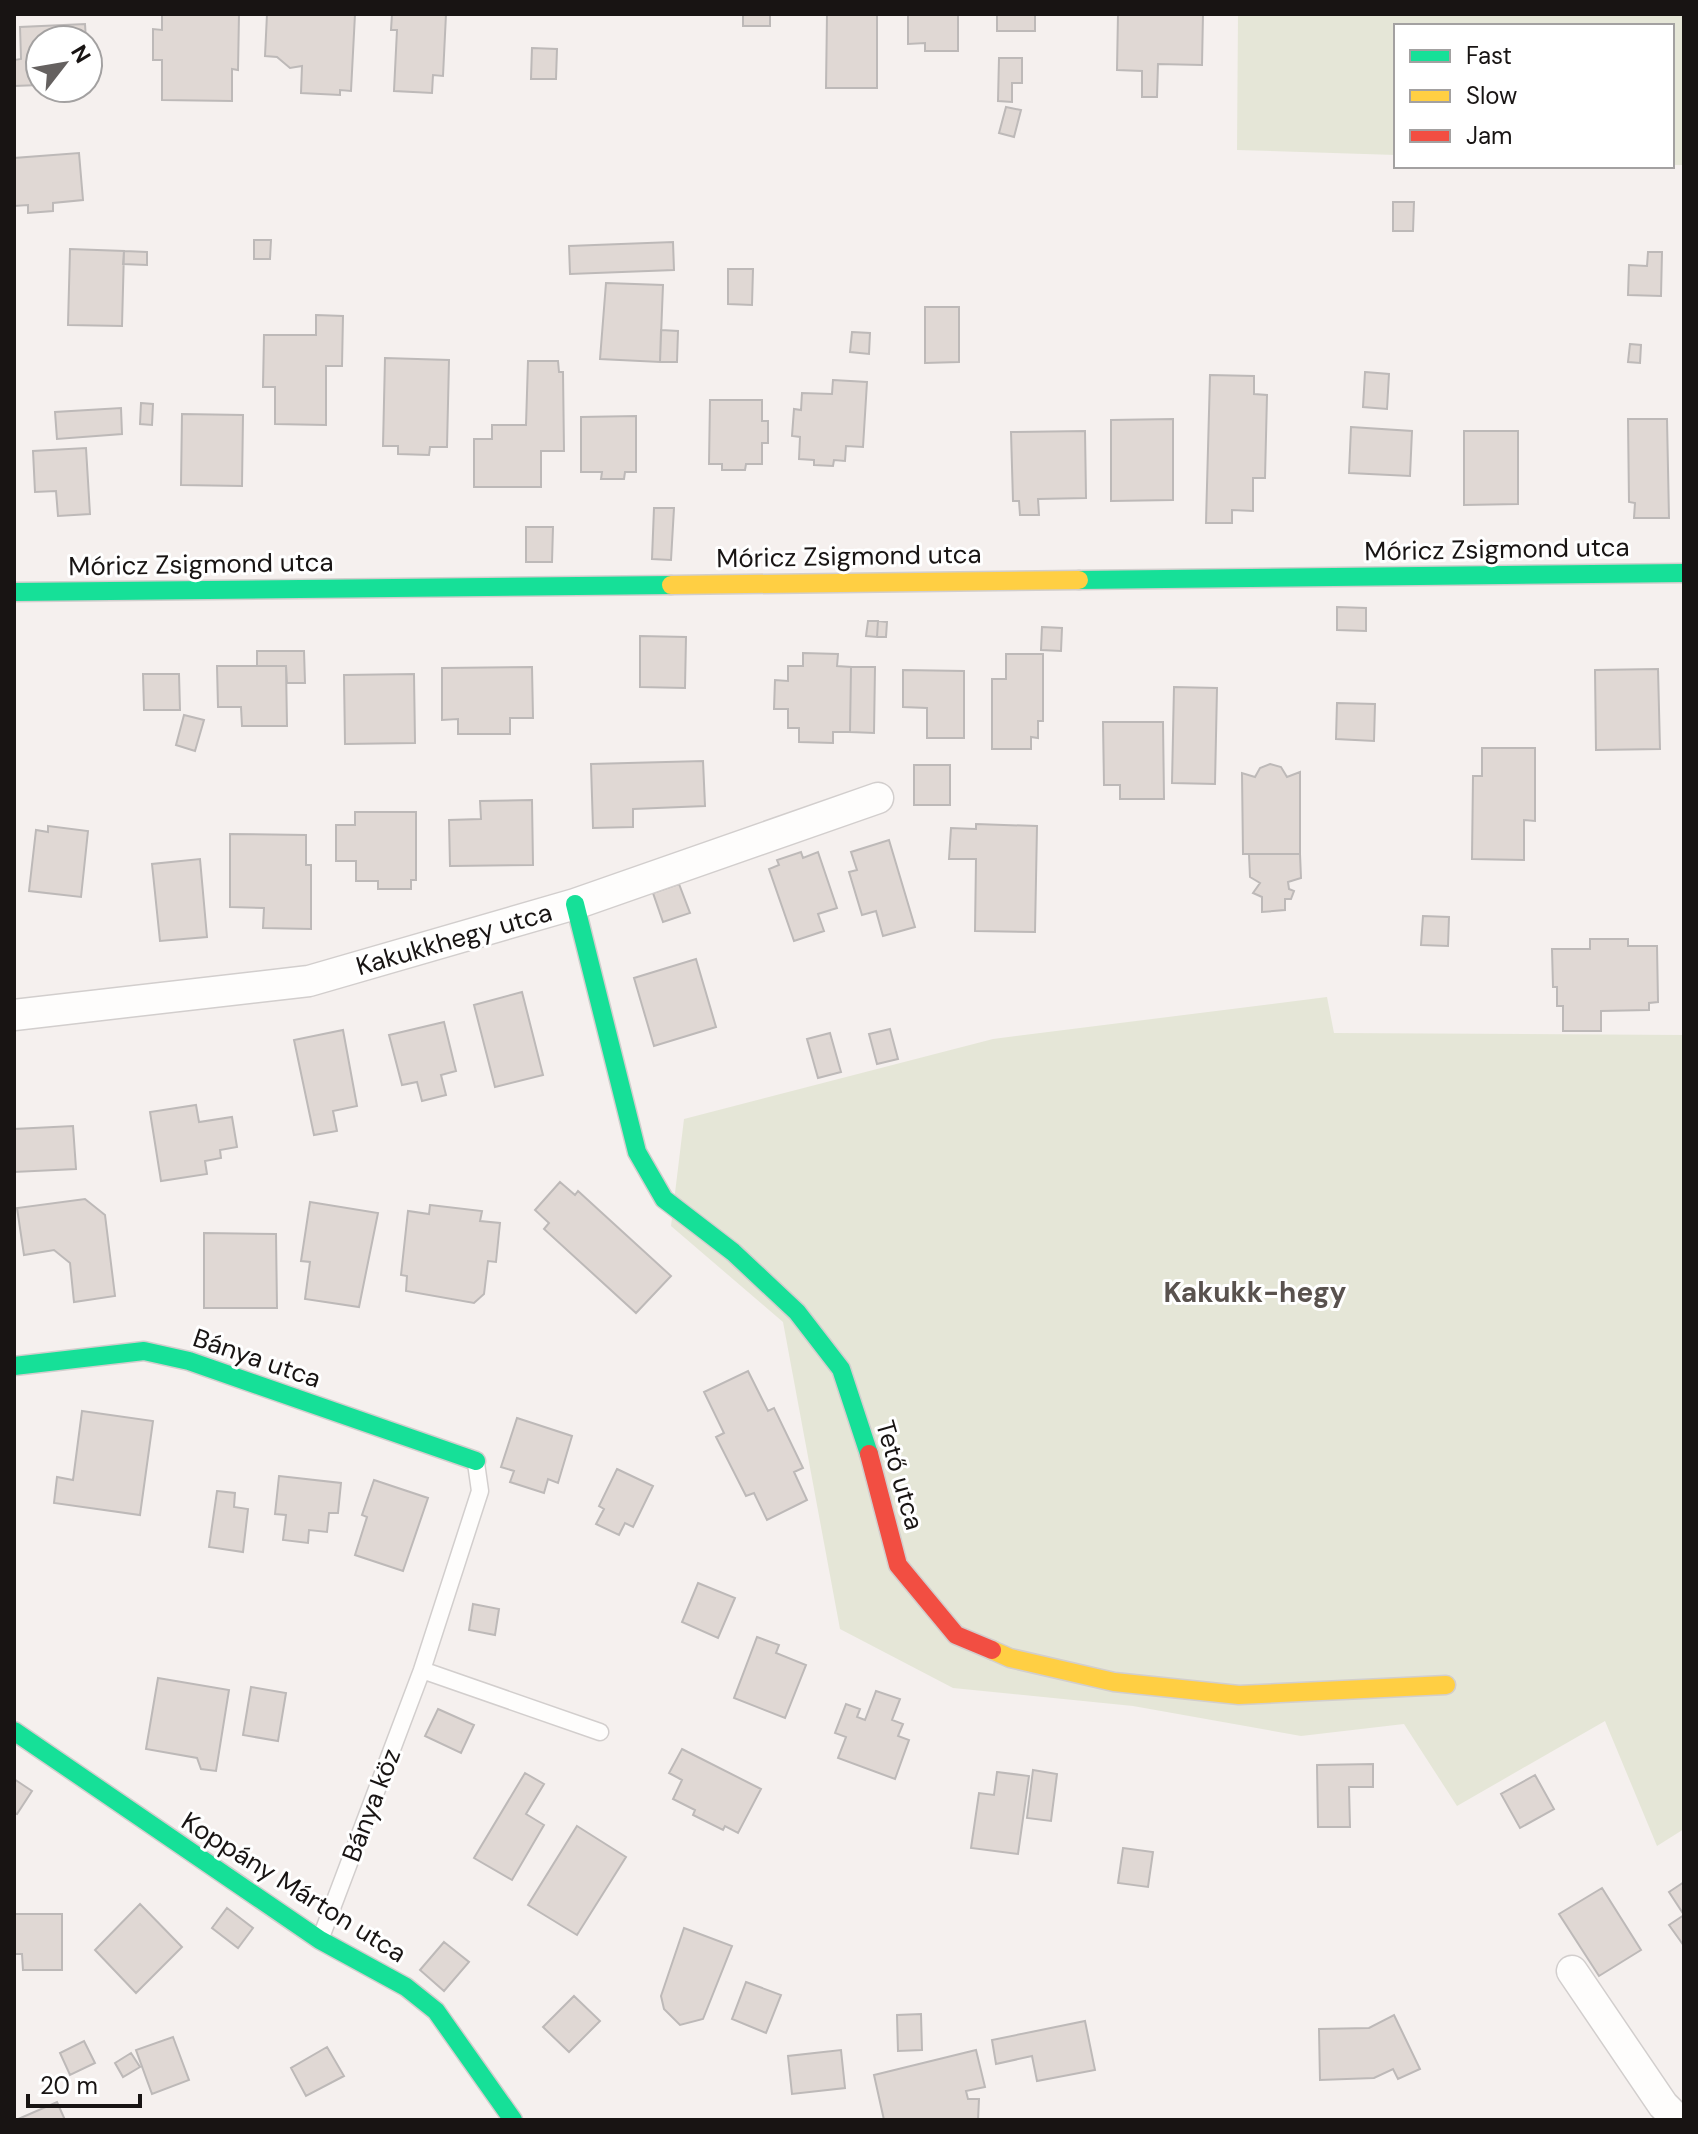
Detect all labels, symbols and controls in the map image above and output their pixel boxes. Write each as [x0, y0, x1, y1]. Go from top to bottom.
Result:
north arrow [24, 24, 104, 104]
legend [1394, 24, 1674, 168]
text: N [64, 40, 97, 68]
text: Fast [1466, 40, 1512, 71]
text: Slow [1466, 80, 1517, 111]
text: Jam [1466, 120, 1512, 151]
street label: Móricz Zsigmond utca [1364, 530, 1630, 568]
street label: Móricz Zsigmond utca [716, 537, 982, 575]
street label: Móricz Zsigmond utca [68, 545, 334, 583]
street label: Kakukkhegy utca [352, 895, 556, 983]
district label: Kakukk-hegy [1163, 1274, 1347, 1311]
street label: Bánya utca [189, 1320, 325, 1396]
street label: Tető utca [868, 1416, 932, 1534]
street label: Bánya köz [334, 1744, 408, 1866]
street label: Koppány Márton utca [175, 1804, 413, 1970]
scale bar [28, 2058, 140, 2108]
text: 20 m [40, 2070, 98, 2101]

